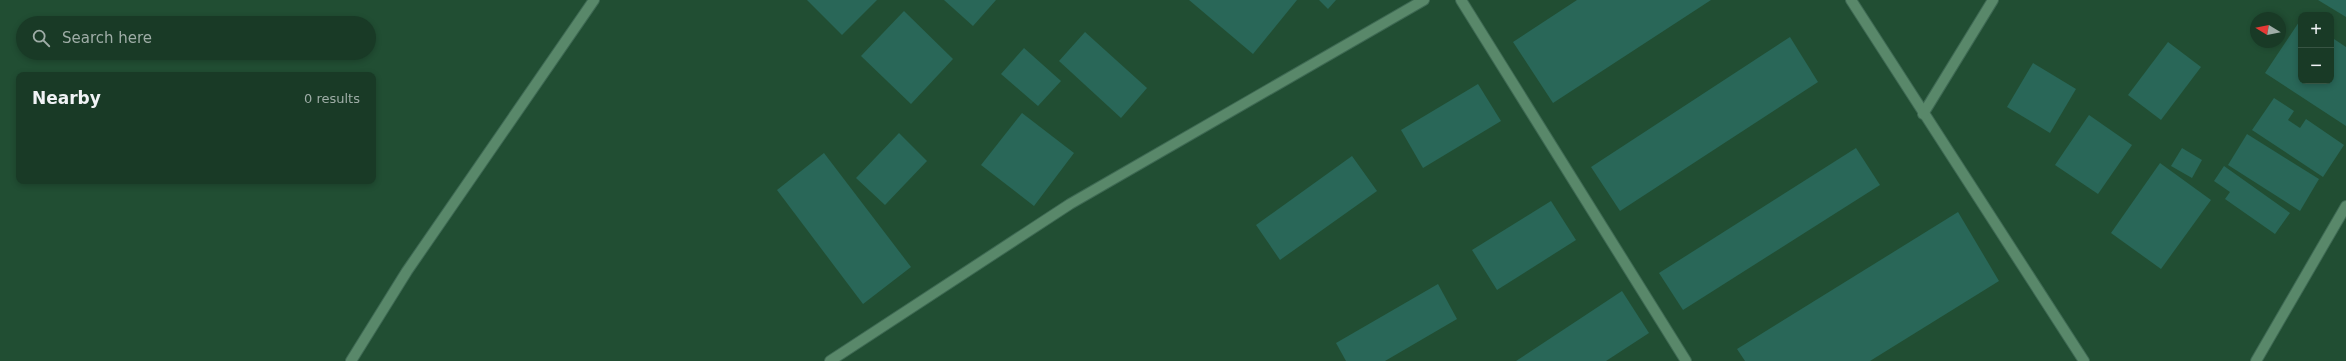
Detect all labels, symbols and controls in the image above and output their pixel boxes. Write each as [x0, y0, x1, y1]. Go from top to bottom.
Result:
north arrow [2250, 12, 2286, 48]
map controls [2298, 12, 2334, 84]
button: + [2298, 12, 2334, 48]
search box [16, 16, 376, 60]
icon: search [30, 27, 52, 49]
text: Search here [62, 29, 152, 47]
button: − [2298, 48, 2334, 84]
text: Nearby [32, 88, 101, 108]
text: 0 results [304, 91, 360, 106]

